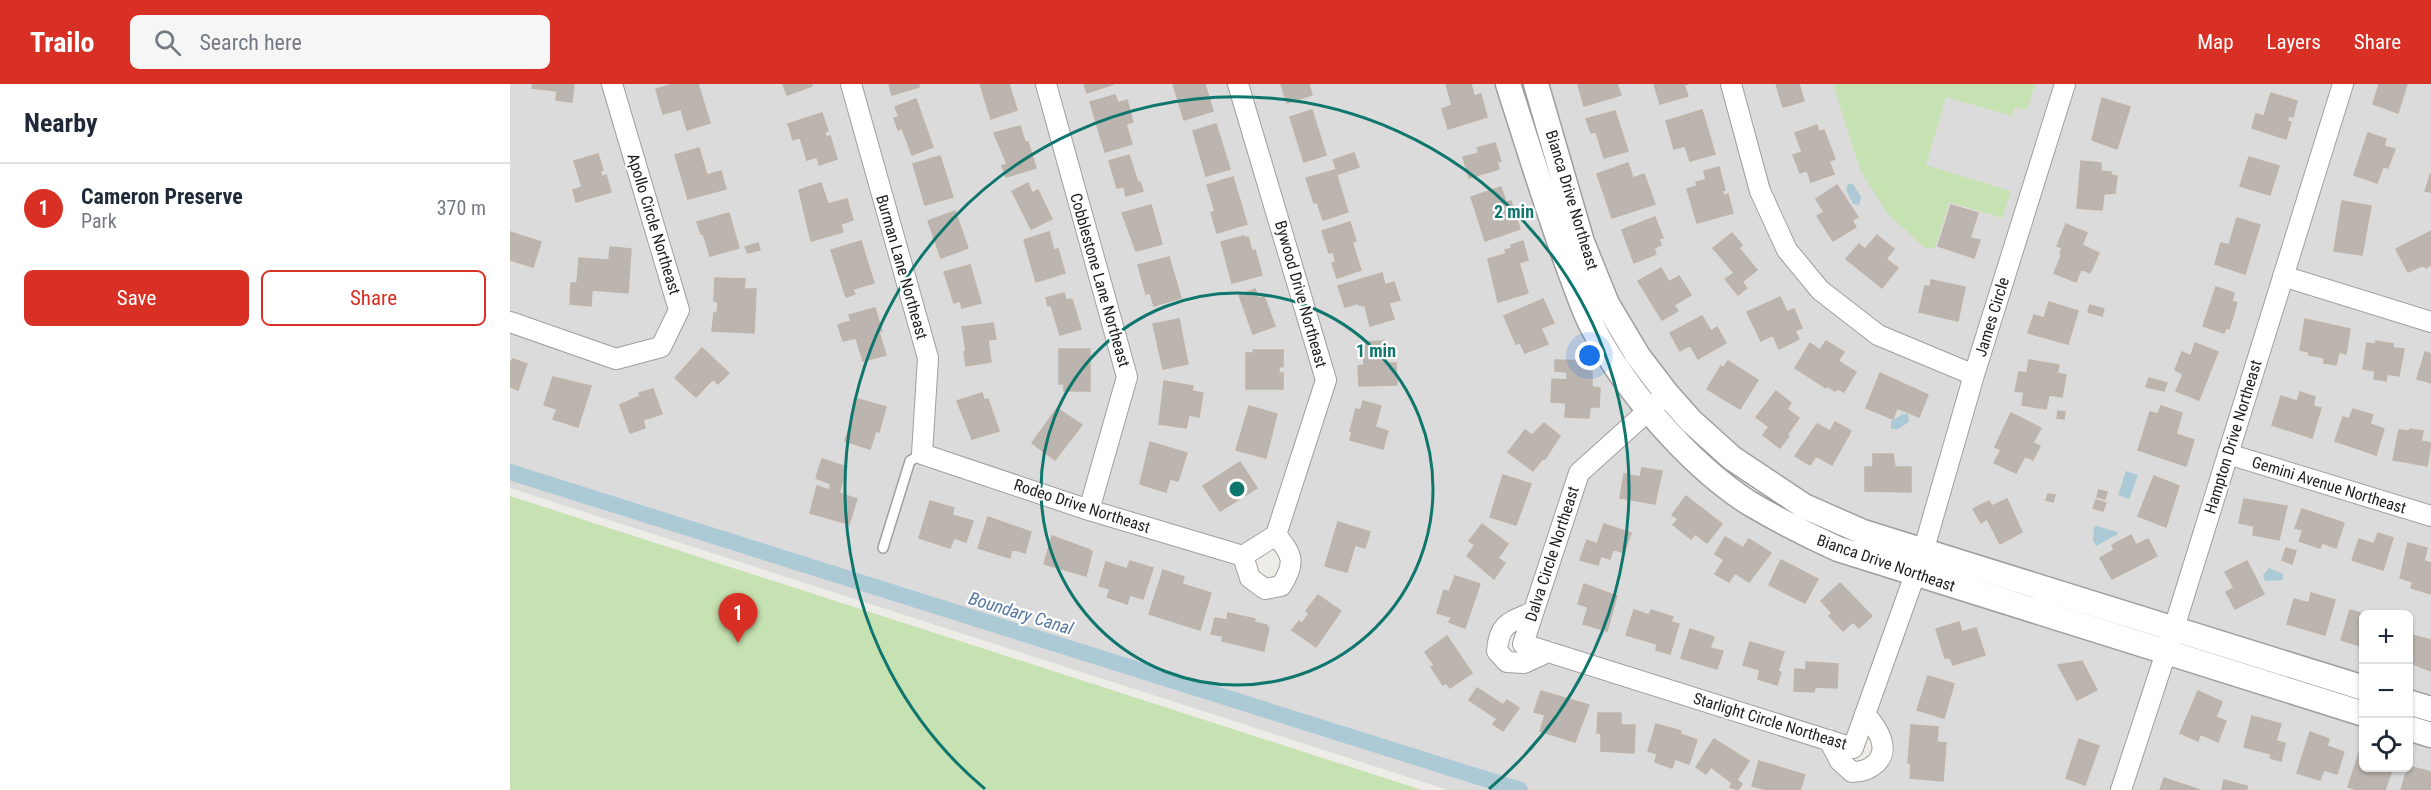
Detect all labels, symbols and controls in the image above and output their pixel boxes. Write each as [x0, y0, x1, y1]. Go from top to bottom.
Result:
search box [130, 15, 550, 69]
text: Trailo [30, 26, 94, 59]
icon: search [151, 26, 184, 59]
text: Search here [199, 30, 302, 55]
text: Map [2197, 30, 2234, 54]
text: Layers [2267, 30, 2321, 54]
text: Share [2354, 30, 2401, 54]
text: Nearby [24, 108, 98, 138]
street label: Bianca Drive Northeast [1542, 128, 1602, 272]
street label: Apollo Circle Northeast [623, 151, 685, 297]
text: Cameron Preserve [81, 184, 243, 209]
street label: Cobblestone Lane Northeast [1066, 191, 1134, 369]
street label: Burman Lane Northeast [872, 193, 932, 342]
text: 1 [38, 196, 49, 220]
text: 370 m [437, 196, 486, 220]
text: 2 min [1494, 201, 1534, 222]
text: Park [81, 209, 117, 233]
street label: Bywood Drive Northeast [1271, 218, 1331, 370]
button: Save [24, 270, 249, 326]
button: Share [261, 270, 486, 326]
street label: James Circle [1971, 275, 2013, 359]
text: 1 min [1356, 340, 1396, 361]
your location [1575, 341, 1604, 370]
street label: Hampton Drive Northeast [2201, 357, 2266, 516]
street label: Gemini Avenue Northeast [2250, 452, 2409, 518]
street label: Rodeo Drive Northeast [1011, 475, 1153, 537]
centre of rings [1227, 479, 1247, 499]
street label: Dalva Circle Northeast [1521, 484, 1583, 624]
street label: Bianca Drive Northeast [1814, 530, 1958, 596]
water label: Boundary Canal [966, 587, 1077, 639]
pin: 1 [718, 594, 758, 643]
map controls [2359, 610, 2413, 772]
button: + [2359, 610, 2413, 664]
button: − [2359, 664, 2413, 718]
street label: Starlight Circle Northeast [1691, 689, 1849, 753]
button: locate [2359, 718, 2413, 772]

